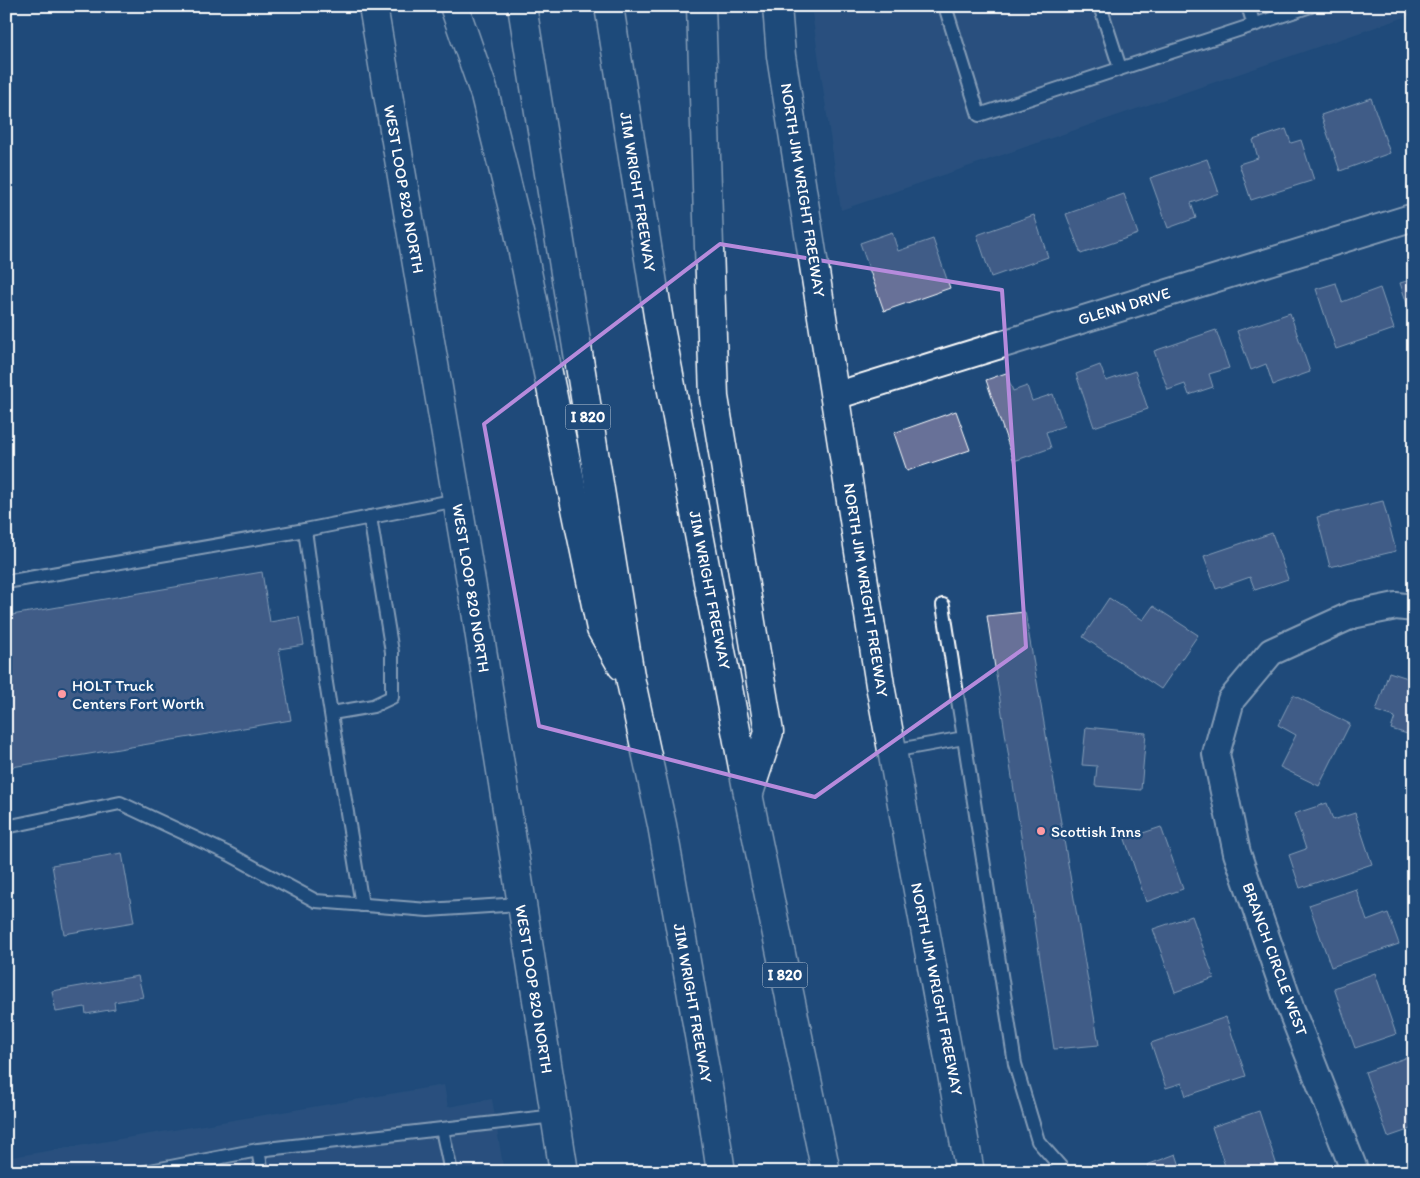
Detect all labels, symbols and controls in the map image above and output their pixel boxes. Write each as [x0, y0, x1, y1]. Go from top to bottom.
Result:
street label: NORTH JIM WRIGHT FREEWAY [777, 82, 829, 298]
street label: WEST LOOP 820 NORTH [380, 103, 428, 275]
street label: JIM WRIGHT FREEWAY [616, 111, 660, 273]
street label: GLENN DRIVE [1076, 283, 1173, 329]
road number: I 820 [566, 404, 610, 430]
street label: NORTH JIM WRIGHT FREEWAY [840, 482, 892, 698]
street label: WEST LOOP 820 NORTH [448, 502, 494, 674]
street label: JIM WRIGHT FREEWAY [685, 509, 735, 671]
place label: HOLT Truck Centers Fort Worth [72, 676, 205, 713]
marker: HOLT Truck Centers Fort Worth [56, 688, 68, 700]
place label: Scottish Inns [1051, 822, 1141, 841]
marker: Scottish Inns [1035, 825, 1047, 837]
street label: BRANCH CIRCLE WEST [1238, 880, 1312, 1038]
street label: NORTH JIM WRIGHT FREEWAY [907, 881, 967, 1097]
street label: WEST LOOP 820 NORTH [511, 903, 557, 1075]
street label: JIM WRIGHT FREEWAY [670, 922, 716, 1084]
road number: I 820 [762, 962, 808, 988]

